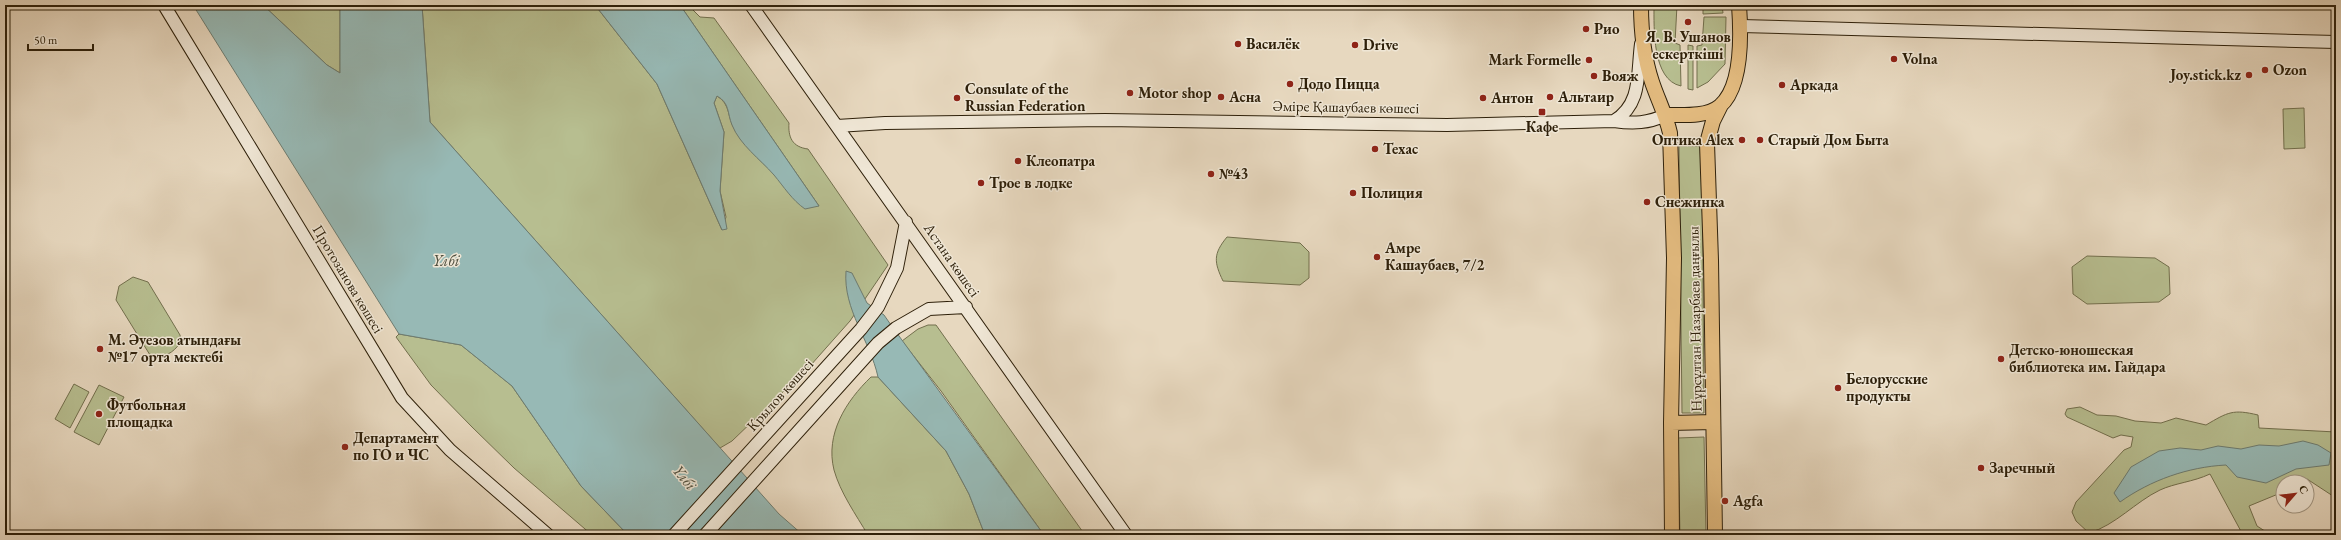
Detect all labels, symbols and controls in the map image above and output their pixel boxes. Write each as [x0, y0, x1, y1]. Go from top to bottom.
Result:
marker: Я. В. Ушанов ескерткіші [1683, 17, 1693, 27]
place label: Рио [1594, 19, 1620, 38]
marker: Рио [1581, 24, 1591, 34]
scale bar [28, 26, 93, 52]
place label: Я. В. Ушанов ескерткіші [1644, 27, 1731, 63]
text: 50 m [34, 32, 58, 48]
place label: Василёк [1246, 34, 1300, 53]
place label: Drive [1363, 35, 1398, 54]
marker: Василёк [1233, 39, 1243, 49]
marker: Drive [1350, 40, 1360, 50]
place label: Volna [1902, 49, 1938, 68]
place label: Mark Formelle [1489, 50, 1581, 69]
marker: Volna [1889, 54, 1899, 64]
marker: Mark Formelle [1584, 55, 1594, 65]
place label: Ozon [2273, 60, 2308, 79]
place label: Joy.stick.kz [2168, 65, 2241, 84]
marker: Ozon [2260, 65, 2270, 75]
place label: Вояж [1602, 66, 1639, 85]
marker: Joy.stick.kz [2244, 70, 2254, 80]
marker: Вояж [1589, 71, 1599, 81]
place label: Додо Пицца [1298, 74, 1380, 93]
place label: Аркада [1789, 75, 1839, 94]
place label: Consulate of the Russian Federation [965, 79, 1086, 115]
marker: Додо Пицца [1285, 79, 1295, 89]
marker: Аркада [1777, 80, 1787, 90]
place label: Motor shop [1138, 83, 1211, 102]
place label: Асна [1228, 87, 1261, 106]
place label: Альтаир [1557, 87, 1614, 106]
marker: Motor shop [1125, 88, 1135, 98]
place label: Антон [1490, 88, 1534, 107]
marker: Асна [1216, 92, 1226, 102]
marker: Альтаир [1545, 92, 1555, 102]
marker: Consulate of the Russian Federation [952, 93, 962, 103]
marker: Антон [1478, 93, 1488, 103]
street label: Әміре Қашаубаев көшесі [1273, 96, 1420, 117]
marker: Кафе [1537, 107, 1547, 117]
place label: Кафе [1526, 117, 1558, 136]
place label: Оптика Alex [1652, 130, 1734, 149]
place label: Старый Дом Быта [1768, 130, 1889, 149]
marker: Оптика Alex [1737, 135, 1747, 145]
marker: Старый Дом Быта [1755, 135, 1765, 145]
place label: Техас [1383, 139, 1418, 158]
marker: Техас [1370, 144, 1380, 154]
place label: Клеопатра [1026, 151, 1096, 170]
marker: Клеопатра [1013, 156, 1023, 166]
place label: №43 [1219, 164, 1248, 183]
marker: №43 [1206, 169, 1216, 179]
place label: Трое в лодке [989, 173, 1073, 192]
marker: Трое в лодке [976, 178, 986, 188]
place label: Полиция [1361, 183, 1423, 202]
marker: Полиция [1348, 188, 1358, 198]
place label: Снежинка [1655, 192, 1725, 211]
marker: Снежинка [1642, 197, 1652, 207]
street label: Астана көшесі [920, 218, 985, 300]
street label: Протозанова көшесі [308, 221, 389, 337]
street label: Нұрсұлтан Назарбаев даңғылы [1683, 226, 1706, 412]
place label: Амре Кашаубаев, 7/2 [1384, 238, 1484, 274]
water label: Үлбі [433, 250, 461, 271]
marker: Амре Кашаубаев, 7/2 [1372, 252, 1382, 262]
place label: М. Әуезов атындағы №17 орта мектебі [108, 330, 241, 366]
place label: Детско-юношеская библиотека им. Гайдара [2009, 340, 2166, 376]
marker: М. Әуезов атындағы №17 орта мектебі [95, 344, 105, 354]
street label: Крылов көшесі [742, 354, 817, 435]
marker: Детско-юношеская библиотека им. Гайдара [1996, 354, 2006, 364]
place label: Белорусские продукты [1846, 369, 1928, 405]
marker: Белорусские продукты [1833, 383, 1843, 393]
place label: Футбольная площадка [107, 395, 186, 431]
marker: Футбольная площадка [94, 409, 104, 419]
place label: Департамент по ГО и ЧС [353, 428, 439, 464]
marker: Департамент по ГО и ЧС [340, 442, 350, 452]
place label: Заречный [1989, 458, 2055, 477]
water label: Үлбі [668, 460, 702, 495]
marker: Заречный [1976, 463, 1986, 473]
north arrow [2275, 474, 2315, 514]
text: С [2296, 483, 2312, 496]
place label: Agfa [1732, 491, 1763, 510]
marker: Agfa [1720, 496, 1730, 506]

